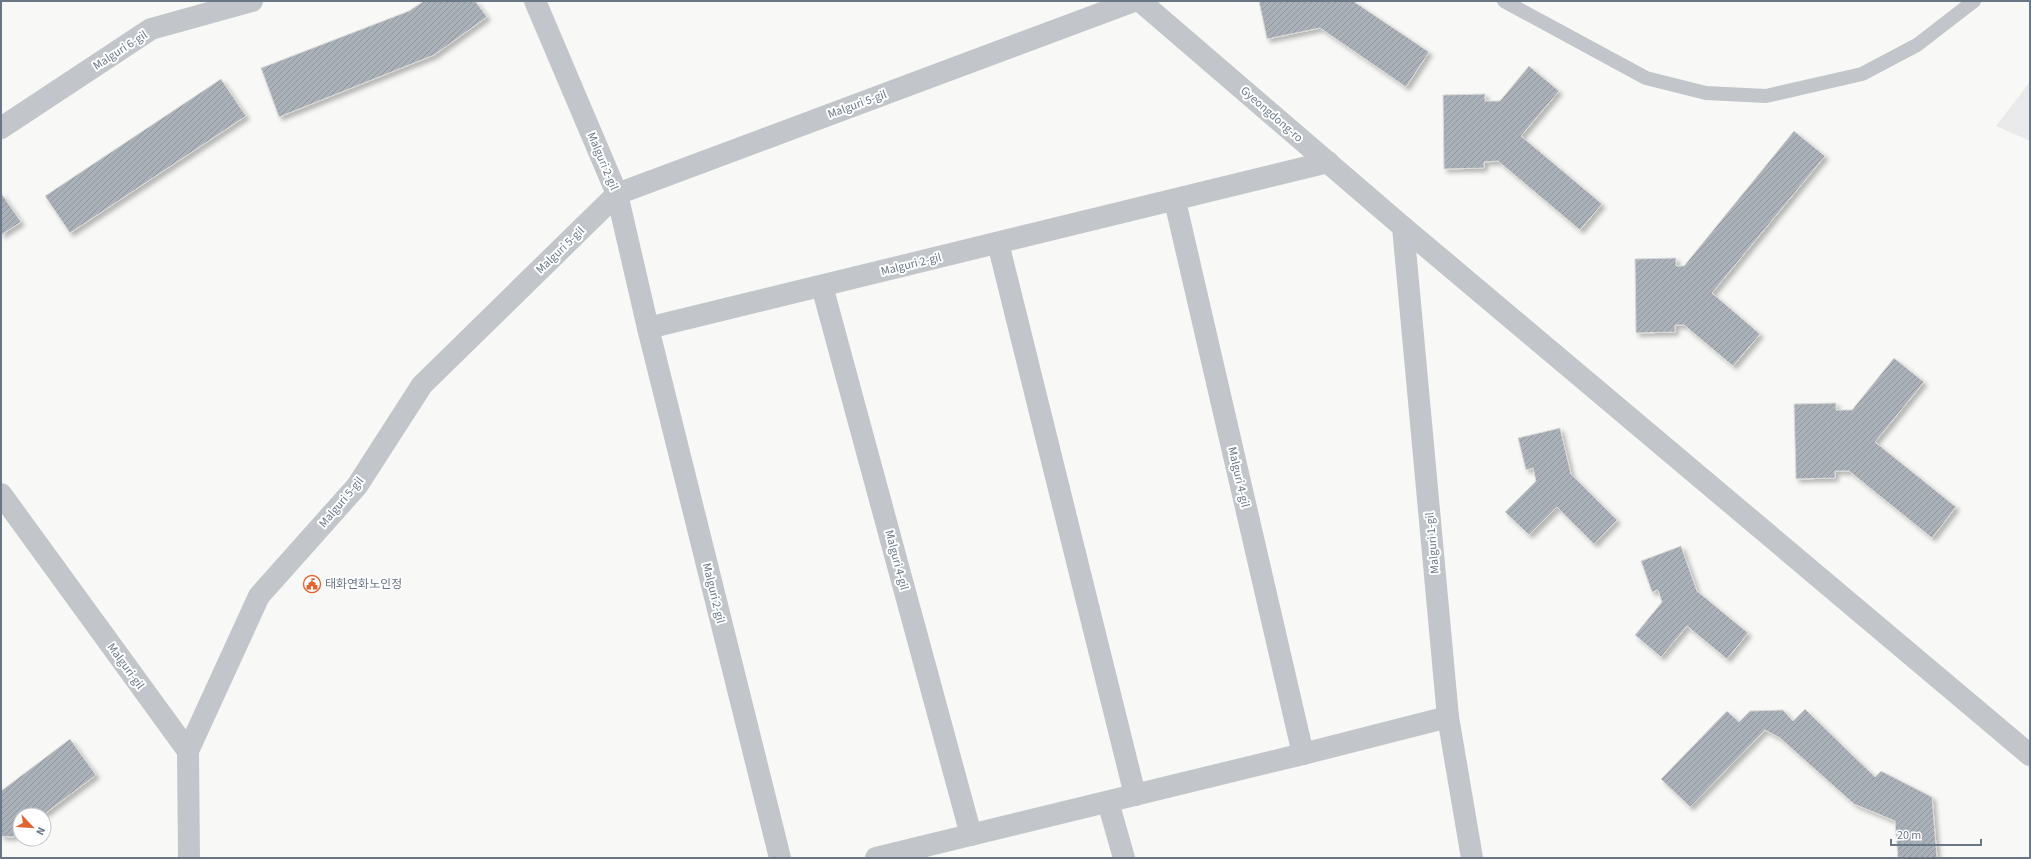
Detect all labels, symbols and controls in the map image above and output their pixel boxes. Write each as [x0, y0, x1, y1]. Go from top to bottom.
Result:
street label: Malguri 6-gil [90, 26, 151, 74]
street label: Gyeongdong-ro [1237, 82, 1307, 146]
street label: Malguri 5-gil [825, 86, 889, 123]
street label: Malguri 2-gil [583, 129, 622, 193]
street label: Malguri 5-gil [532, 223, 588, 278]
street label: Malguri 2-gil [879, 249, 943, 280]
street label: Malguri 4-gil [1223, 445, 1254, 509]
street label: Malguri 5-gil [315, 473, 368, 531]
street label: Malguri 1-gil [1421, 511, 1444, 574]
street label: Malguri 4-gil [880, 528, 913, 592]
street label: Malguri 2-gil [698, 561, 729, 625]
public building icon: 태화연화노인정 [302, 574, 322, 594]
place label: 태화연화노인정 [325, 576, 402, 593]
street label: Malguri-gil [103, 640, 148, 693]
north arrow [12, 807, 52, 847]
scale bar [1891, 821, 1981, 847]
text: N [32, 825, 49, 838]
text: 20 m [1897, 827, 1921, 844]

